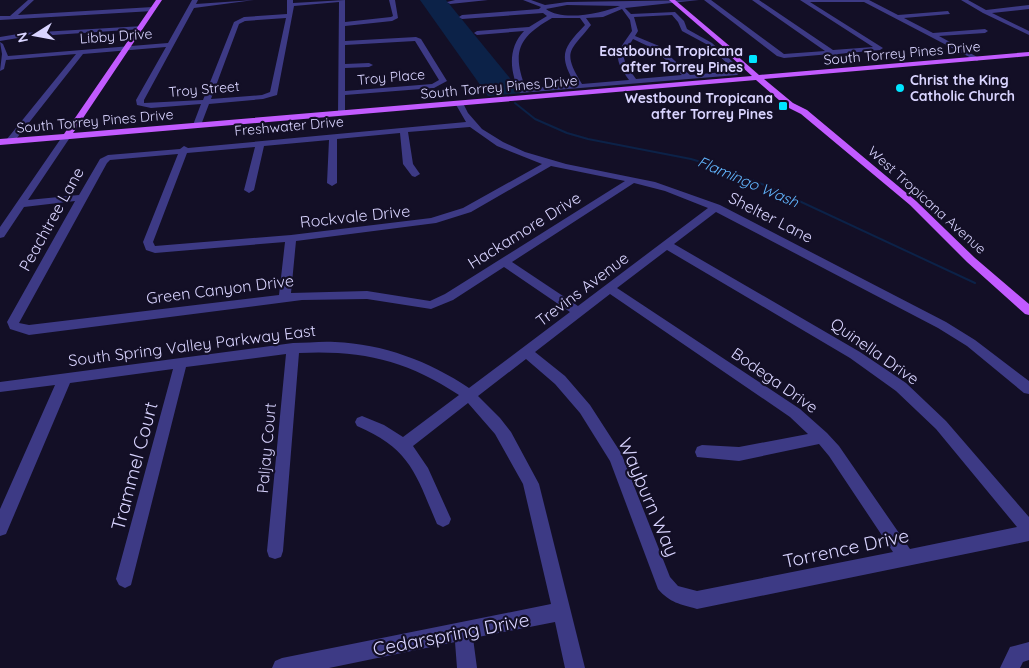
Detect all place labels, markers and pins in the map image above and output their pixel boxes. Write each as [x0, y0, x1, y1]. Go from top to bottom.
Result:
place label: Eastbound Tropicana after Torrey Pines [599, 42, 743, 76]
marker: Eastbound Tropicana after Torrey Pines [747, 53, 759, 65]
place label: Christ the King Catholic Church [910, 71, 1015, 105]
marker: Christ the King Catholic Church [894, 82, 906, 94]
place label: Westbound Tropicana after Torrey Pines [625, 89, 773, 123]
marker: Westbound Tropicana after Torrey Pines [777, 100, 789, 112]

